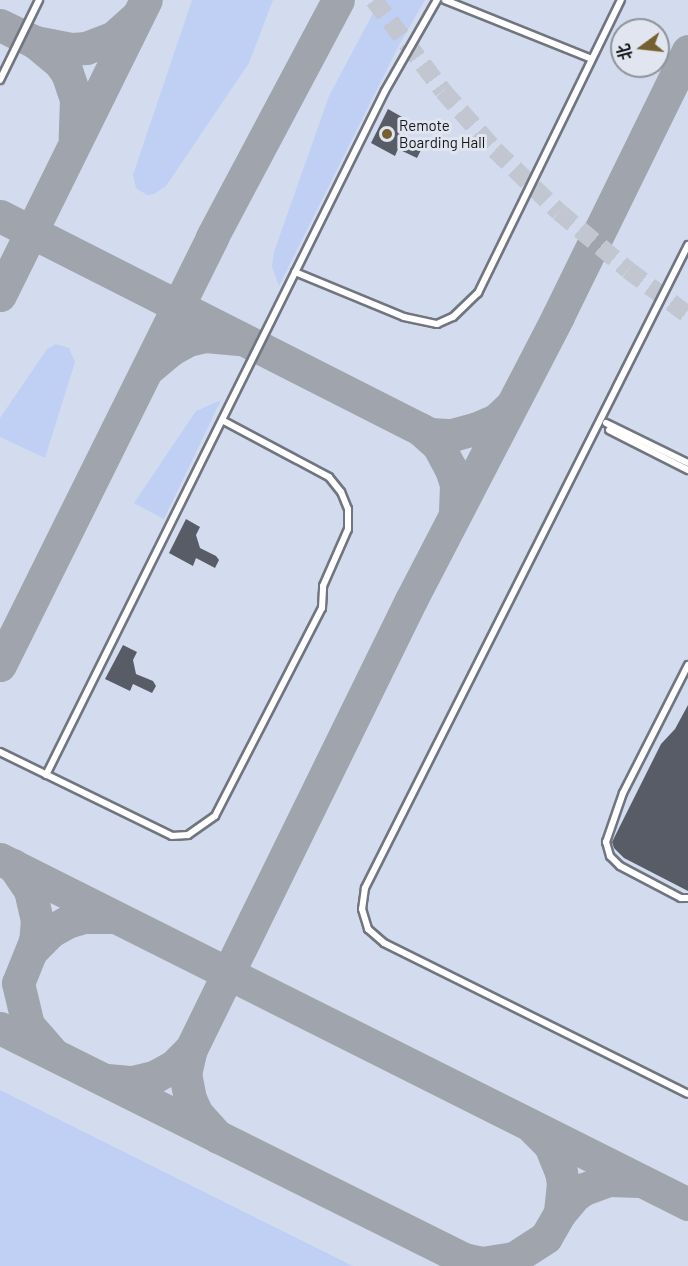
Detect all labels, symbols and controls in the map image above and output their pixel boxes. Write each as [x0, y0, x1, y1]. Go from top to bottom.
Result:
north arrow [610, 18, 670, 78]
text: 北 [613, 42, 635, 62]
place label: Remote Boarding Hall [399, 116, 485, 151]
marker: Remote Boarding Hall [380, 127, 394, 141]

